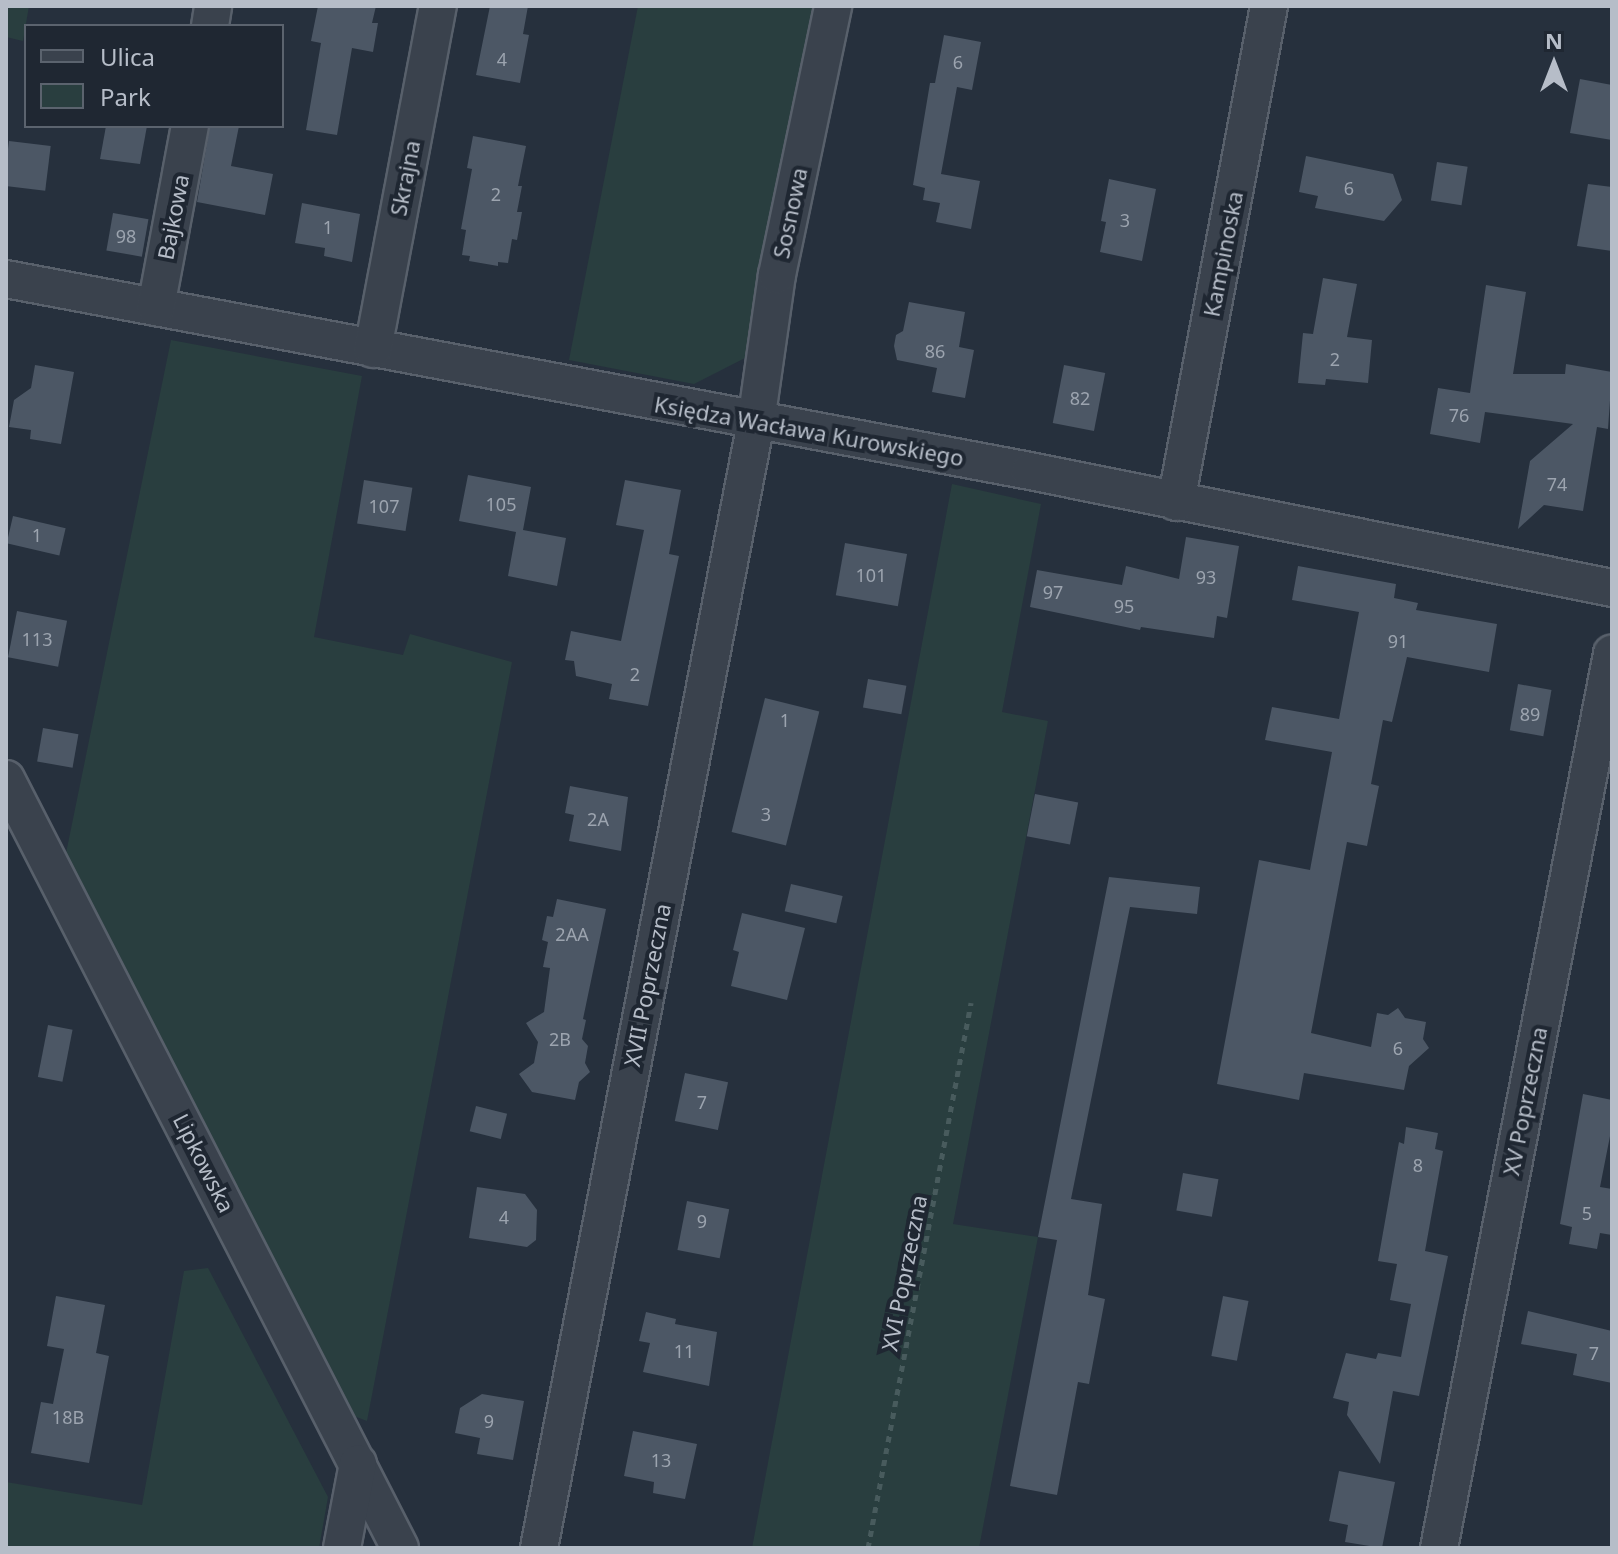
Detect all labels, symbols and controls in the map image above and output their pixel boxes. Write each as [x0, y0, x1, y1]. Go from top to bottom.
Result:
legend [24, 24, 284, 128]
north arrow [1514, 24, 1594, 104]
text: N [1545, 25, 1563, 55]
text: Ulica [100, 40, 155, 73]
house number: 4 [497, 48, 507, 70]
house number: 6 [953, 51, 963, 73]
text: Park [100, 80, 151, 113]
street label: Skrajna [385, 138, 425, 218]
street label: Sosnowa [768, 165, 812, 261]
street label: Bajkowa [152, 172, 194, 262]
house number: 6 [1344, 177, 1354, 199]
house number: 2 [491, 183, 501, 205]
street label: Kampinoska [1198, 189, 1248, 319]
house number: 3 [1120, 209, 1130, 231]
house number: 1 [323, 216, 333, 238]
house number: 98 [116, 225, 136, 247]
house number: 86 [925, 340, 945, 362]
house number: 2 [1330, 348, 1340, 370]
house number: 82 [1070, 387, 1090, 409]
street label: Księdza Wacława Kurowskiego [652, 391, 966, 471]
house number: 76 [1449, 404, 1469, 426]
house number: 74 [1547, 473, 1567, 495]
house number: 105 [486, 493, 516, 515]
house number: 107 [369, 495, 399, 517]
house number: 1 [32, 524, 42, 546]
house number: 101 [856, 564, 886, 586]
house number: 93 [1196, 566, 1216, 588]
house number: 97 [1043, 581, 1063, 603]
house number: 95 [1114, 595, 1134, 617]
house number: 113 [22, 628, 52, 650]
house number: 91 [1388, 630, 1408, 652]
house number: 2 [630, 663, 640, 685]
house number: 89 [1520, 703, 1540, 725]
house number: 1 [780, 709, 790, 731]
house number: 3 [761, 803, 771, 825]
house number: 2A [587, 808, 609, 830]
street label: XVII Poprzeczna [618, 901, 676, 1069]
house number: 2AA [555, 923, 589, 945]
street label: XV Poprzeczna [1498, 1025, 1552, 1177]
house number: 2B [549, 1028, 571, 1050]
house number: 6 [1393, 1037, 1403, 1059]
house number: 7 [697, 1091, 707, 1113]
street label: Lipkowska [168, 1109, 240, 1217]
house number: 8 [1413, 1154, 1423, 1176]
street label: XVI Poprzeczna [876, 1193, 932, 1353]
house number: 5 [1582, 1202, 1592, 1224]
house number: 4 [499, 1206, 509, 1228]
house number: 9 [697, 1210, 707, 1232]
house number: 11 [674, 1340, 694, 1362]
house number: 7 [1589, 1342, 1599, 1364]
house number: 18B [52, 1406, 84, 1428]
house number: 9 [484, 1410, 494, 1432]
house number: 13 [651, 1449, 671, 1471]

